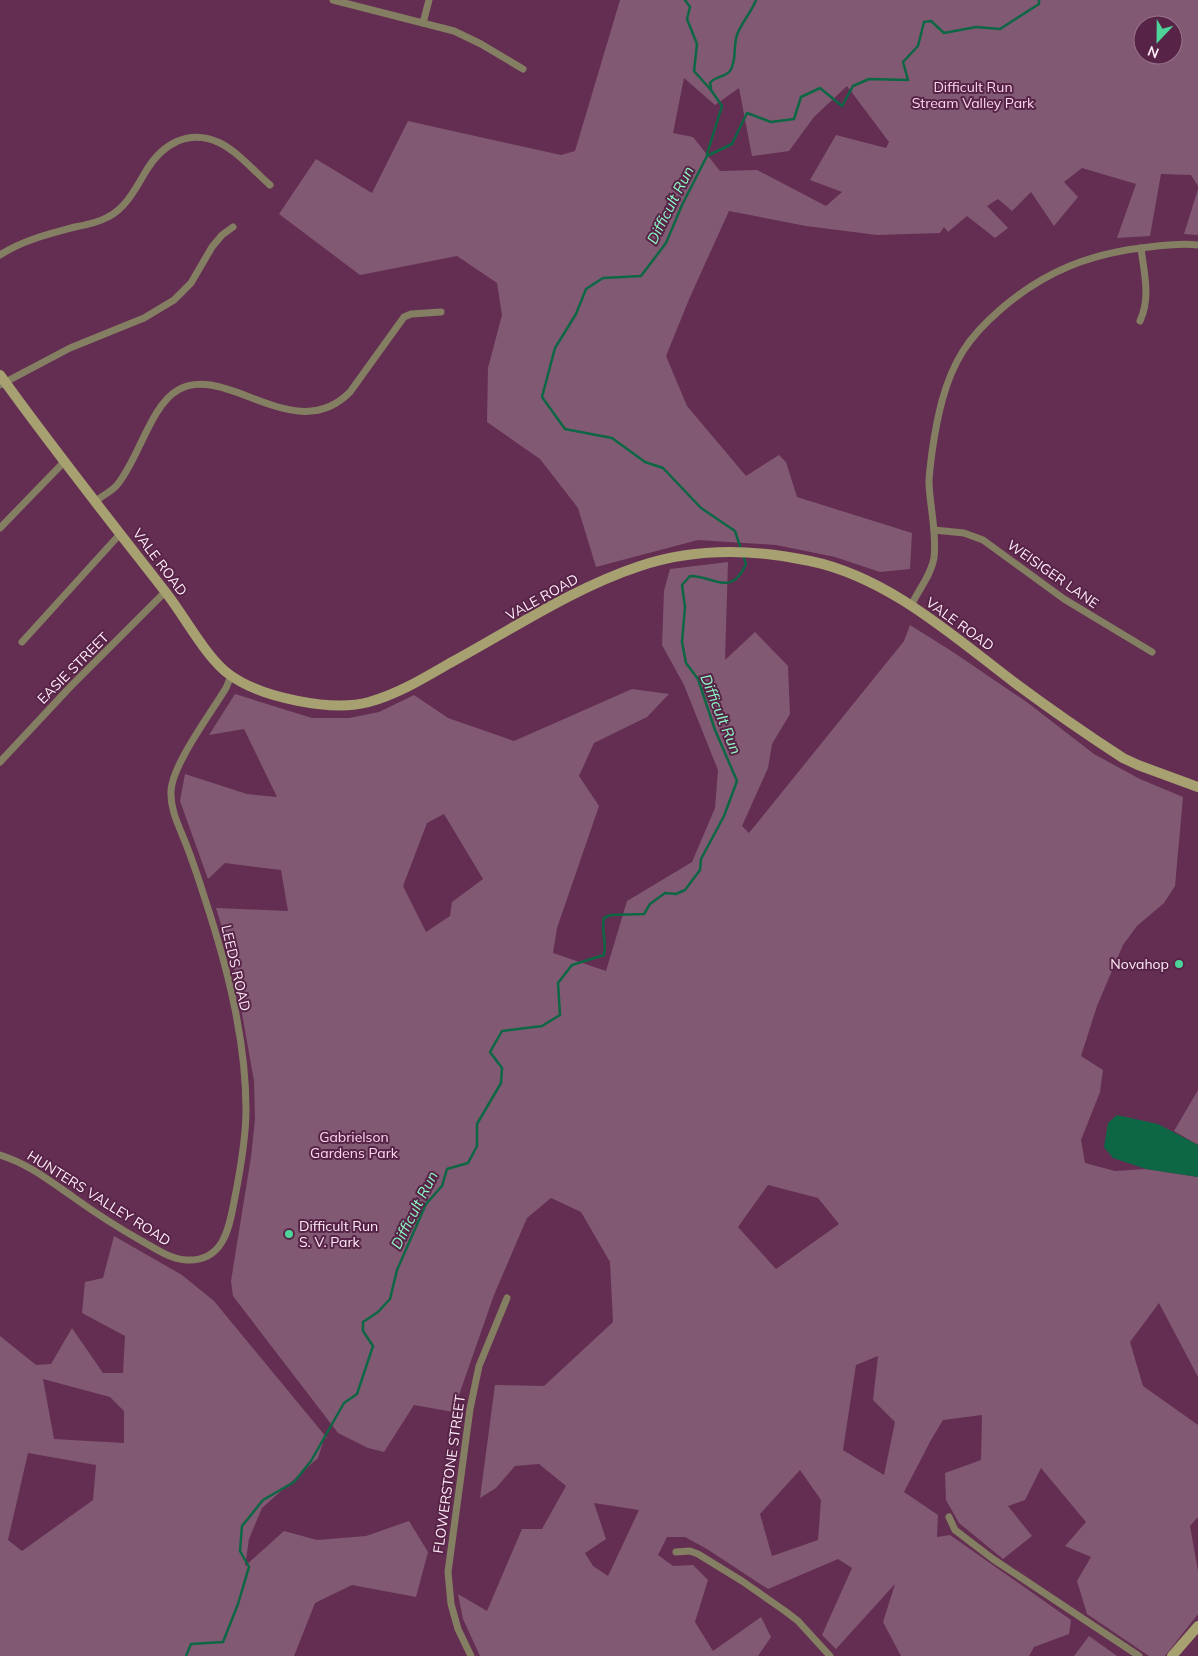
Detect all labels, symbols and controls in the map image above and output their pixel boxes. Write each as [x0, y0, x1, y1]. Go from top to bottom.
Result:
north arrow [1133, 15, 1183, 65]
text: N [1145, 42, 1161, 62]
park label: Difficult Run Stream Valley Park [912, 78, 1035, 112]
water label: Difficult Run [642, 163, 698, 247]
street label: VALE ROAD [129, 525, 191, 599]
street label: WEISIGER LANE [1004, 536, 1102, 612]
street label: VALE ROAD [503, 570, 581, 624]
street label: VALE ROAD [922, 593, 998, 655]
street label: EASIE STREET [33, 628, 113, 708]
water label: Difficult Run [696, 671, 746, 757]
street label: LEEDS ROAD [217, 923, 255, 1013]
place label: Novahop [1110, 955, 1169, 973]
marker: Novahop [1173, 958, 1185, 970]
park label: Gabrielson Gardens Park [310, 1128, 399, 1162]
street label: HUNTERS VALLEY ROAD [24, 1146, 174, 1250]
water label: Difficult Run [386, 1168, 442, 1252]
place label: Difficult Run S. V. Park [299, 1217, 378, 1251]
marker: Difficult Run S. V. Park [283, 1228, 295, 1240]
street label: FLOWERSTONE STREET [429, 1393, 469, 1554]

